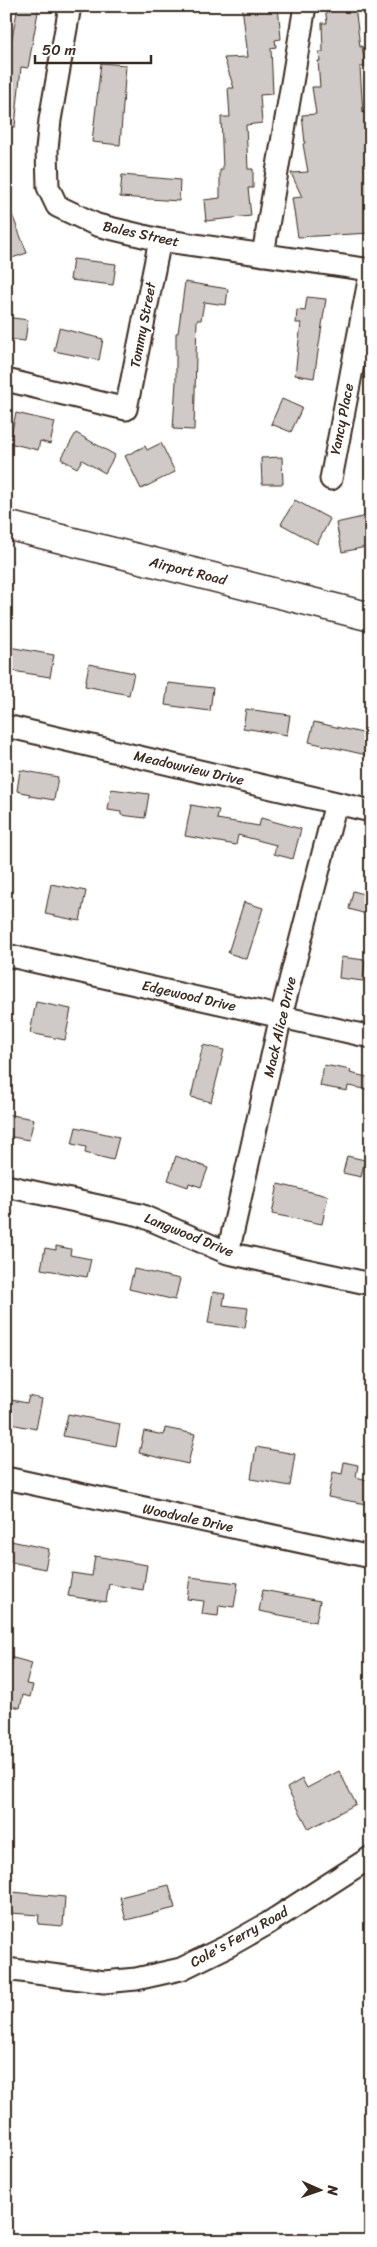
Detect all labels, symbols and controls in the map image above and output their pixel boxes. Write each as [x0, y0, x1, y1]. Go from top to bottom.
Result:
scale bar [35, 32, 151, 64]
text: 50 m [42, 37, 77, 63]
street label: Bales Street [101, 214, 181, 254]
street label: Tommy Street [122, 279, 164, 370]
street label: Yancy Place [323, 381, 361, 457]
street label: Airport Road [146, 549, 231, 593]
street label: Meadowview Drive [132, 743, 246, 793]
street label: Edgewood Drive [139, 973, 239, 1019]
street label: Mack Alice Drive [256, 974, 304, 1080]
street label: Langwood Drive [140, 1206, 238, 1264]
street label: Woodvale Drive [140, 1496, 236, 1540]
street label: Cole's Ferry Road [185, 1899, 294, 1974]
north arrow [294, 2164, 344, 2214]
text: N [320, 2184, 345, 2196]

